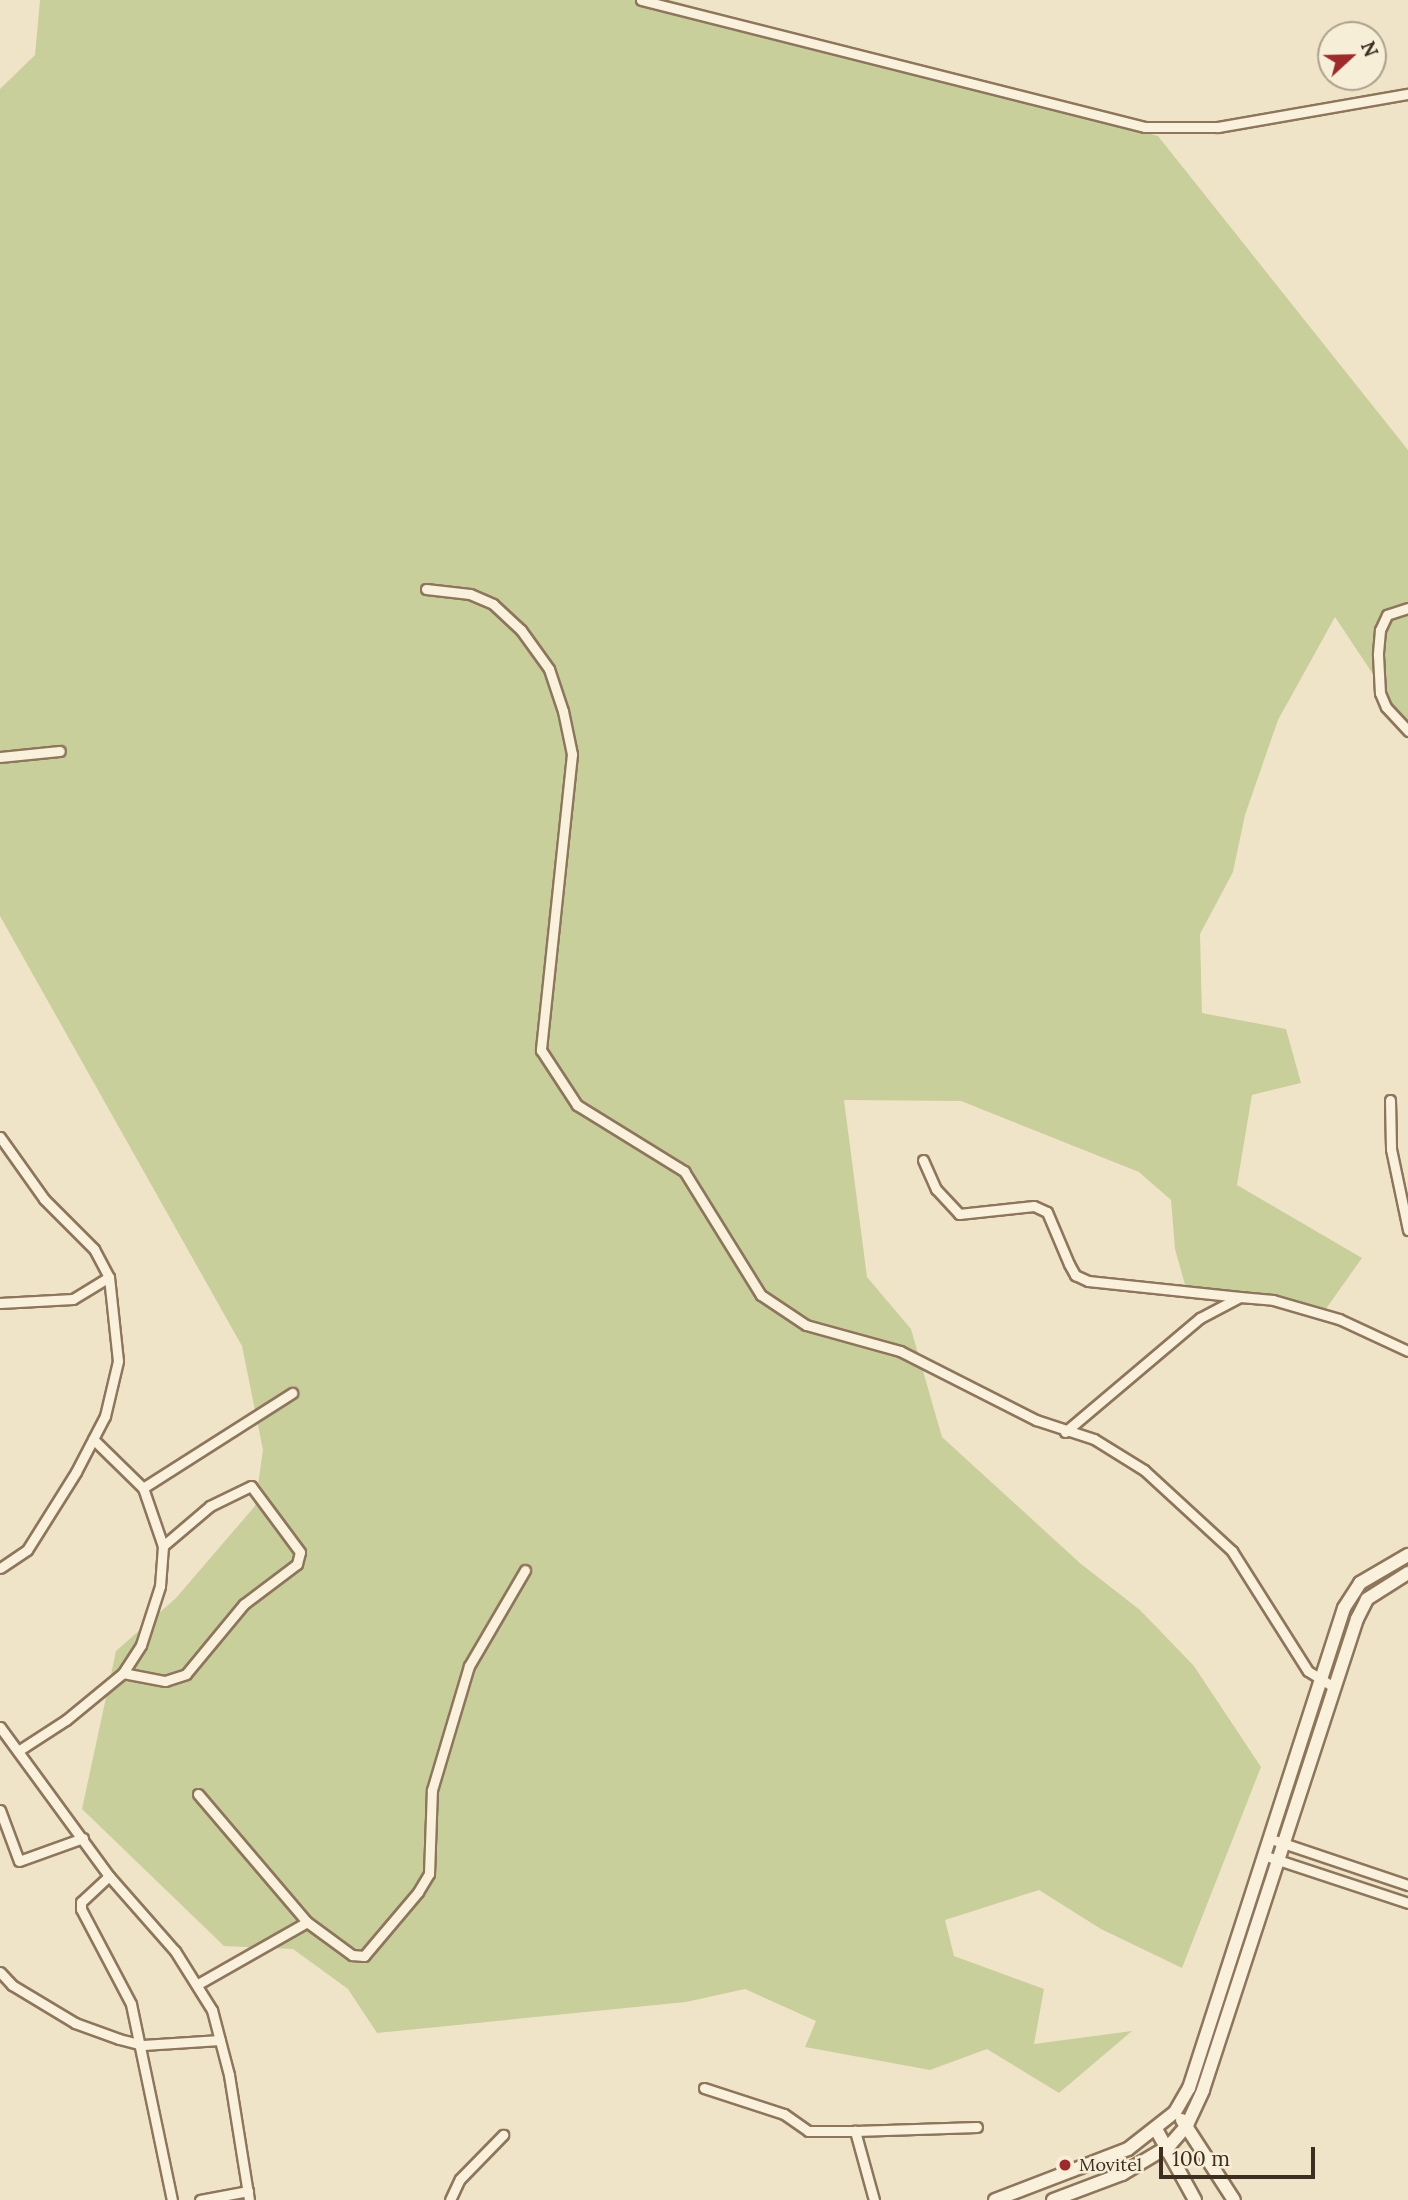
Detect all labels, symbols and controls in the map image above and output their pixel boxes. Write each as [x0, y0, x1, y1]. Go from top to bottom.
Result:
north arrow [1317, 21, 1387, 91]
text: N [1356, 38, 1383, 60]
scale bar [1163, 2134, 1319, 2178]
text: 100 m [1172, 2145, 1230, 2172]
place label: Movitel [1079, 2154, 1142, 2176]
marker: Movitel [1057, 2157, 1073, 2173]

